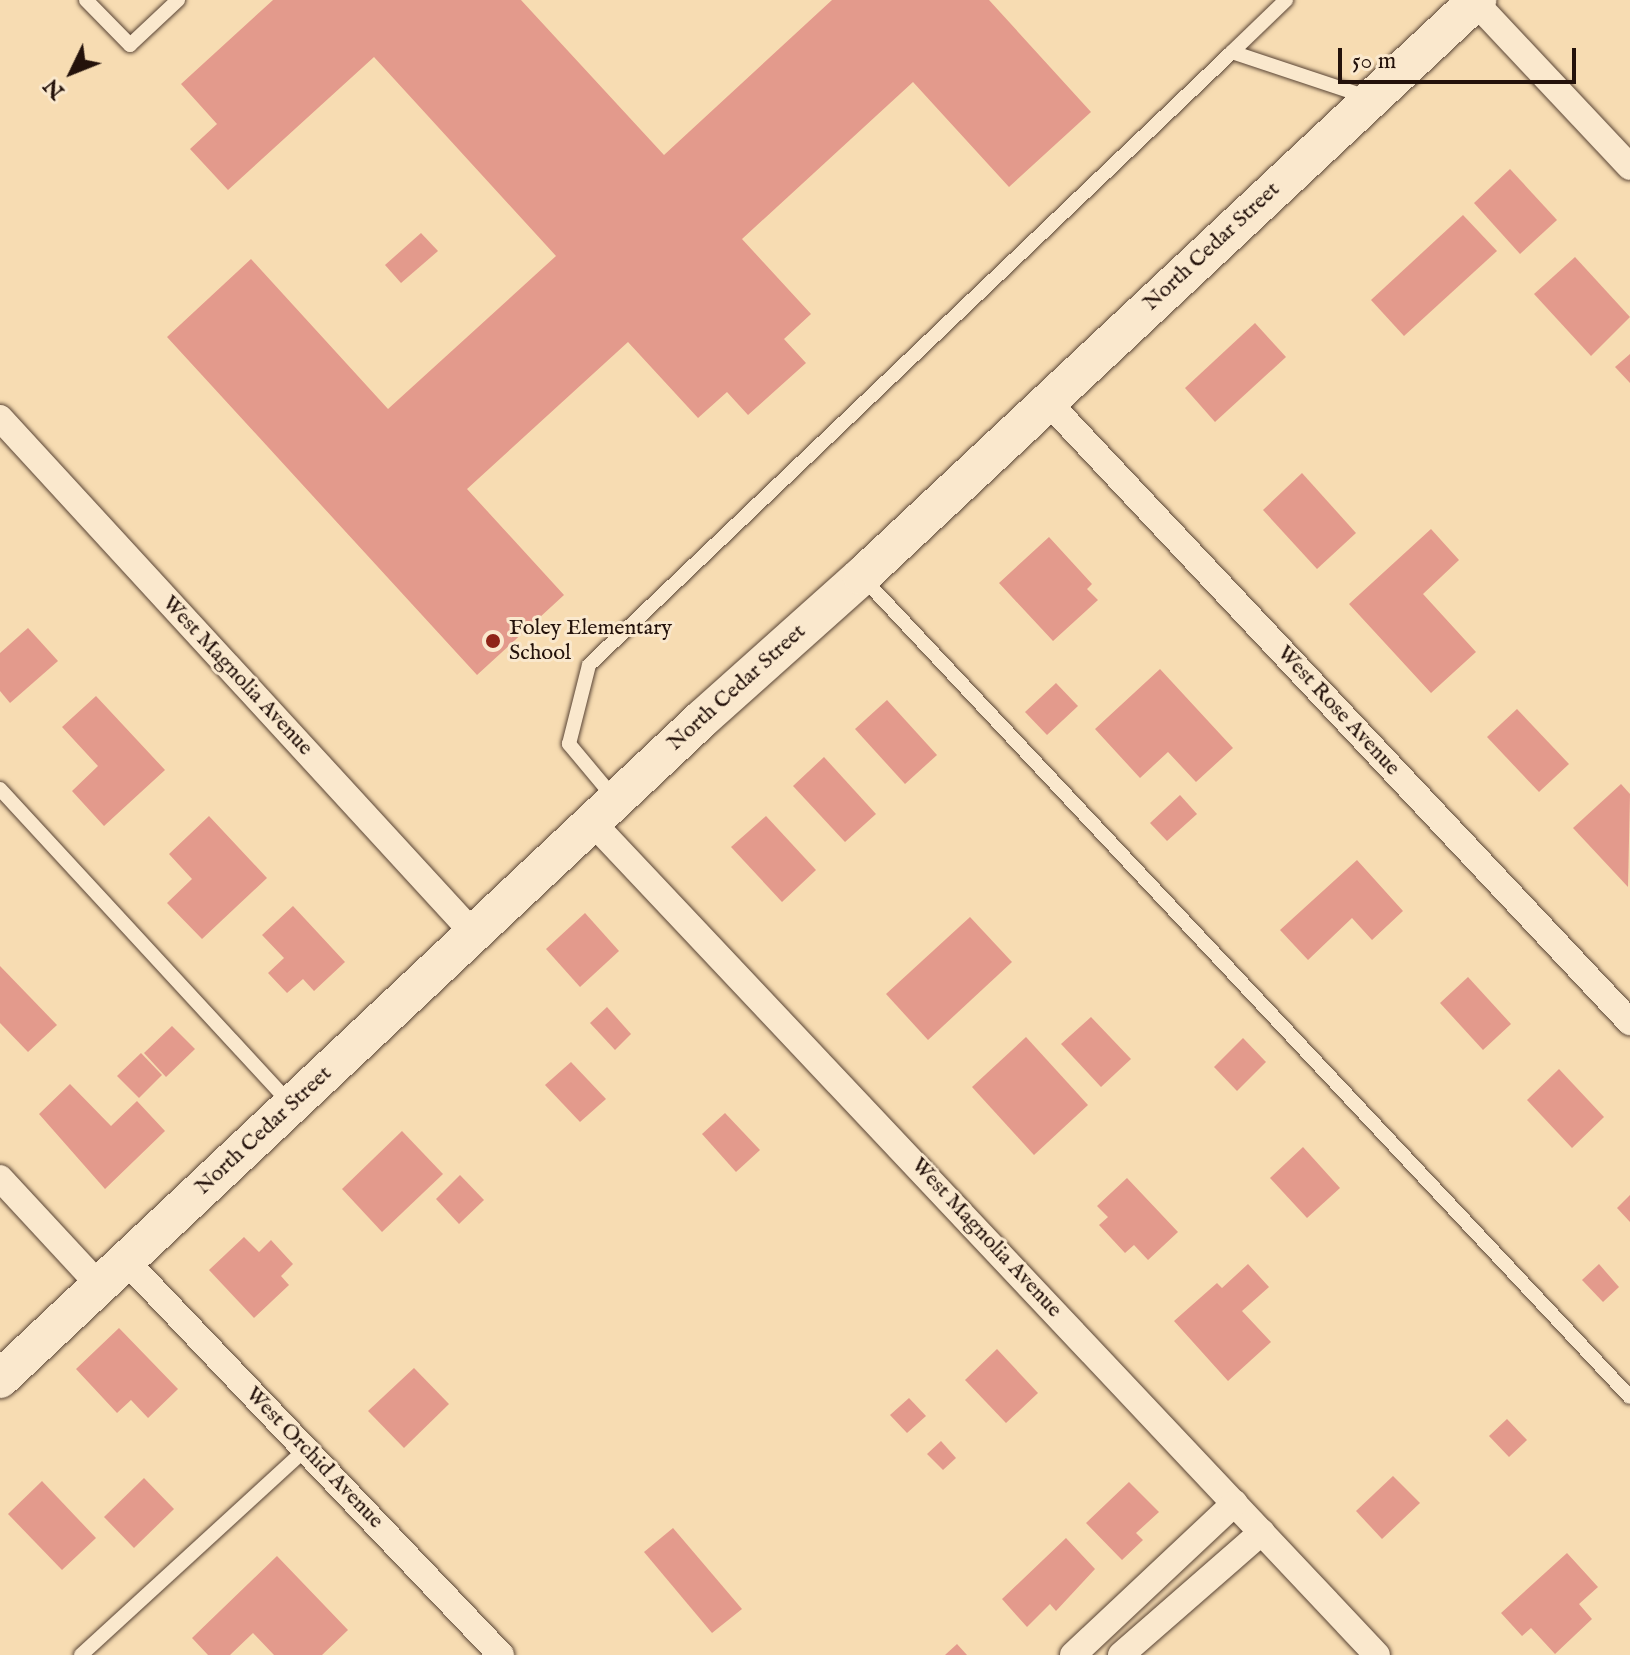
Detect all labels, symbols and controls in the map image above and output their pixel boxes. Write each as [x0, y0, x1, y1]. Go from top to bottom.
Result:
north arrow [32, 32, 112, 112]
scale bar [1342, 32, 1580, 82]
text: 50 m [1352, 46, 1396, 77]
text: N [38, 72, 71, 105]
street label: North Cedar Street [1138, 177, 1286, 317]
street label: West Magnolia Avenue [156, 591, 318, 761]
place label: Foley Elementary School [509, 615, 672, 666]
street label: North Cedar Street [662, 619, 812, 757]
marker: Foley Elementary School [484, 632, 502, 650]
street label: West Rose Avenue [1271, 640, 1405, 782]
street label: North Cedar Street [190, 1061, 338, 1201]
street label: West Magnolia Avenue [905, 1153, 1067, 1323]
street label: West Orchid Avenue [240, 1382, 388, 1534]

